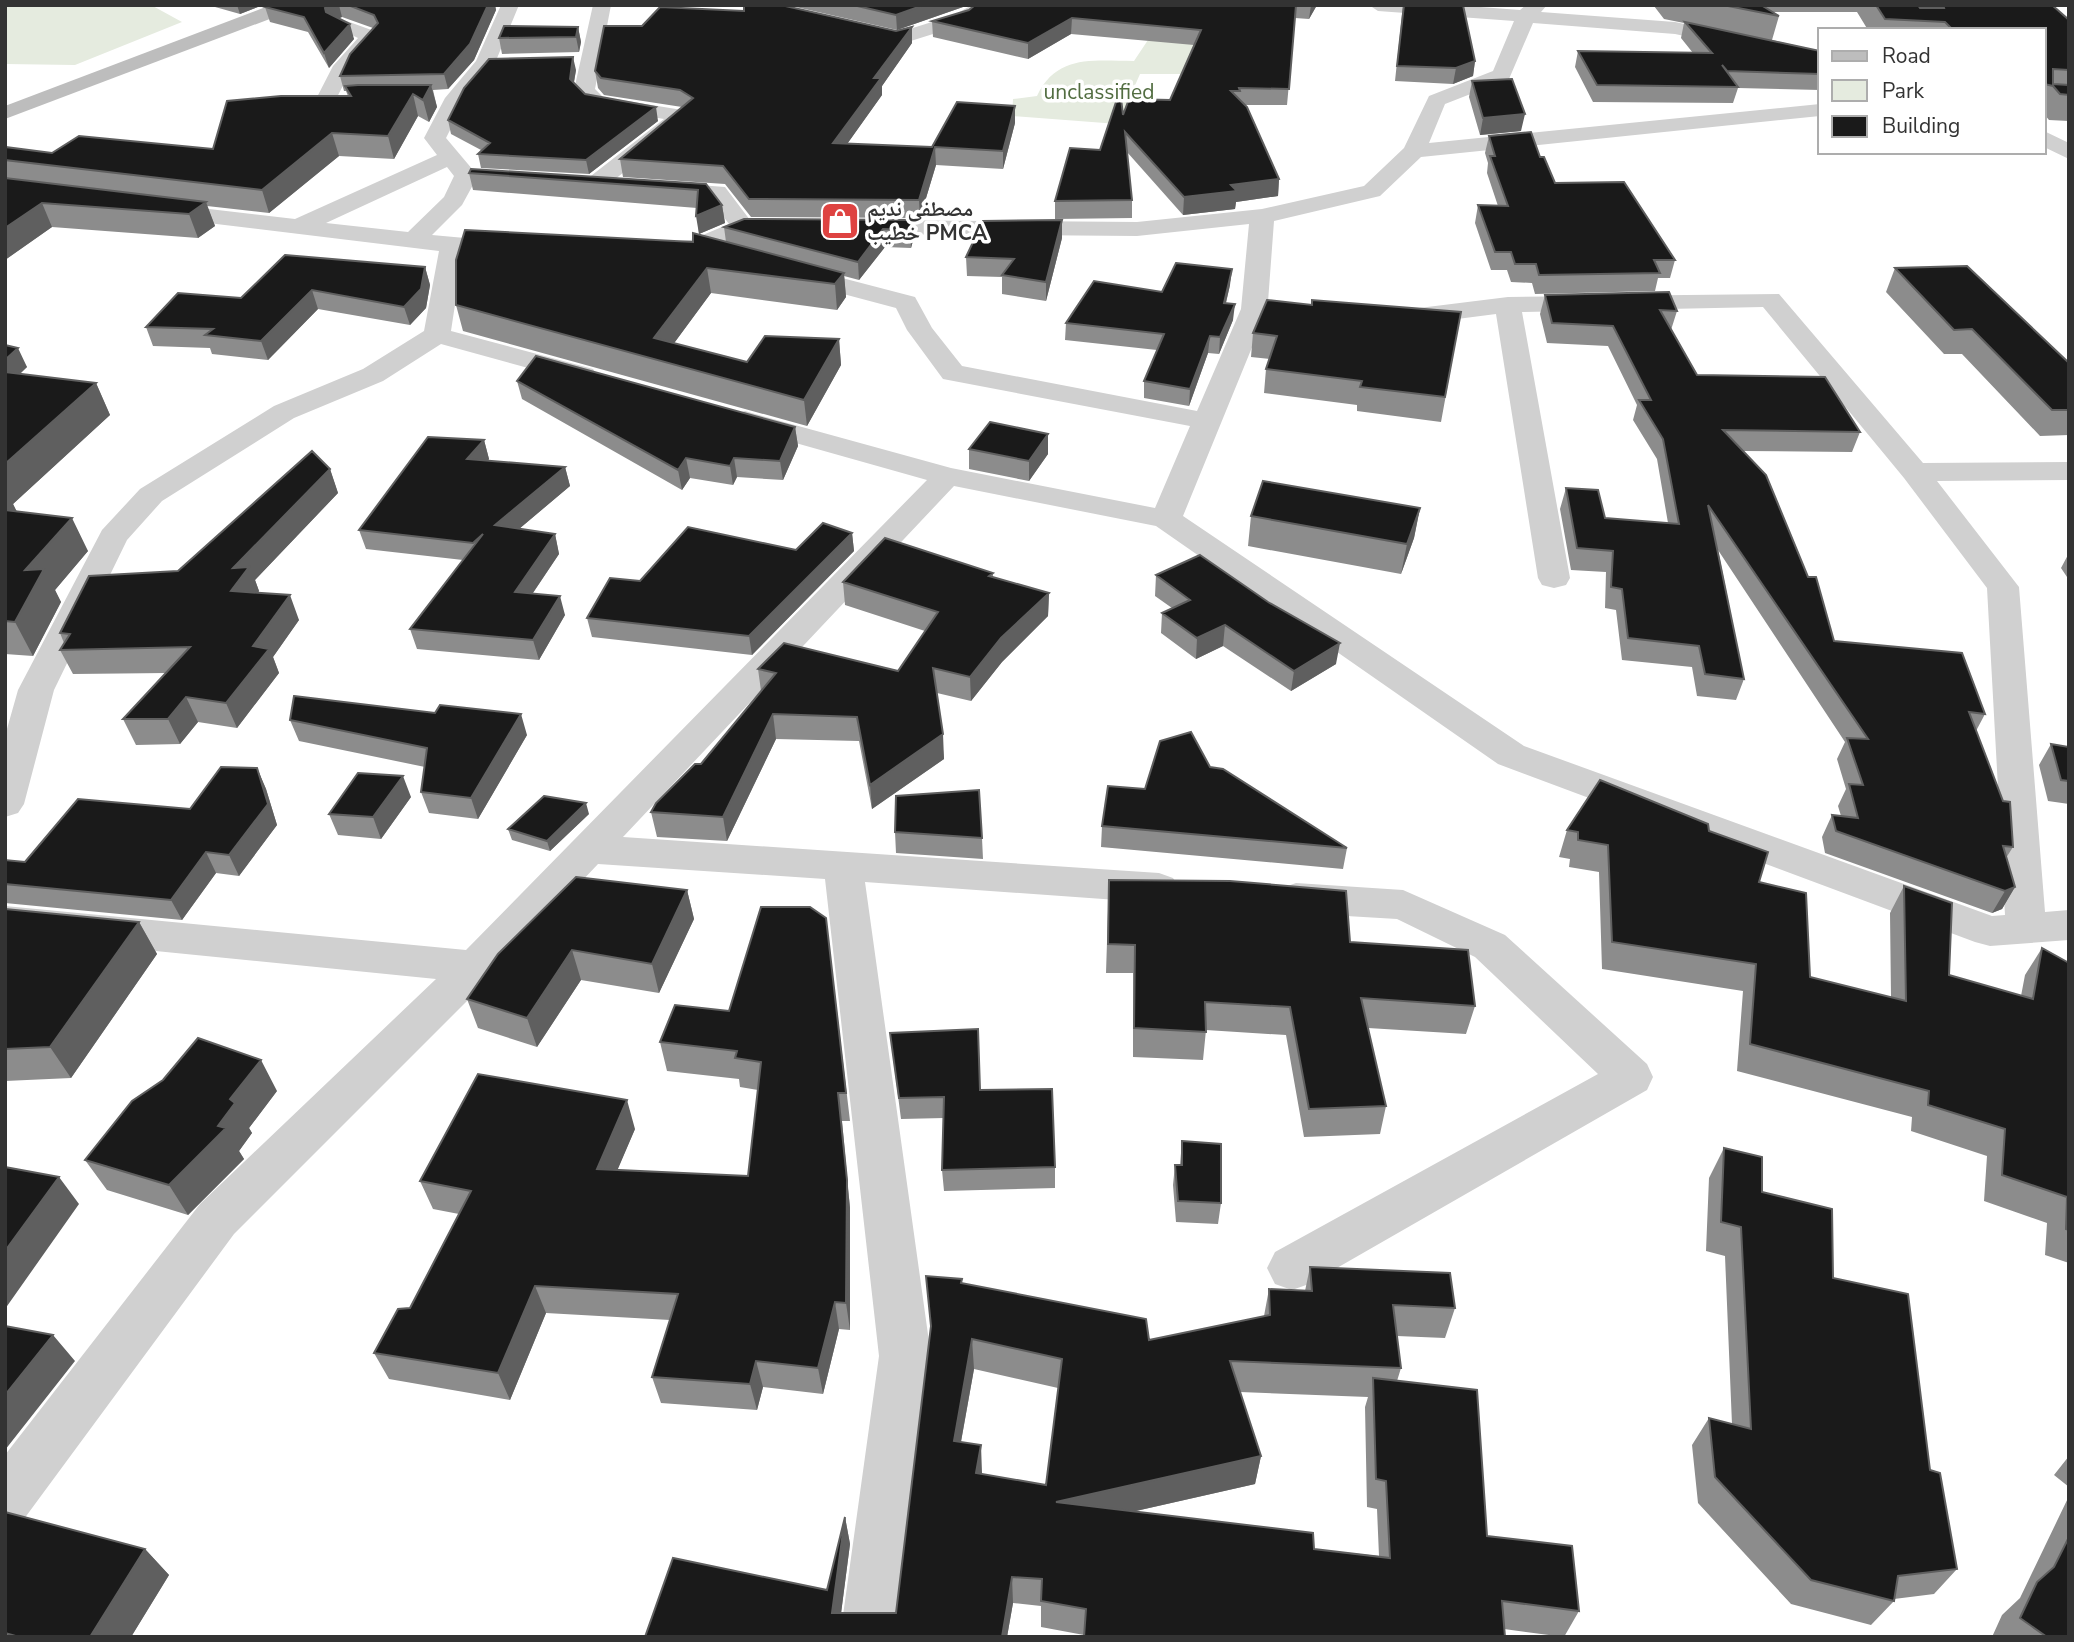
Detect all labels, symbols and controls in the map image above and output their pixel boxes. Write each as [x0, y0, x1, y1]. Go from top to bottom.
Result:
legend [1818, 28, 2046, 154]
text: Road [1882, 42, 1931, 70]
text: Park [1882, 77, 1924, 105]
park label: unclassified [1043, 78, 1155, 106]
text: Building [1882, 112, 1960, 140]
place label: مصطفى نديم خطيب PMCA [867, 195, 988, 247]
shop icon: مصطفى نديم خطيب PMCA [819, 200, 861, 242]

